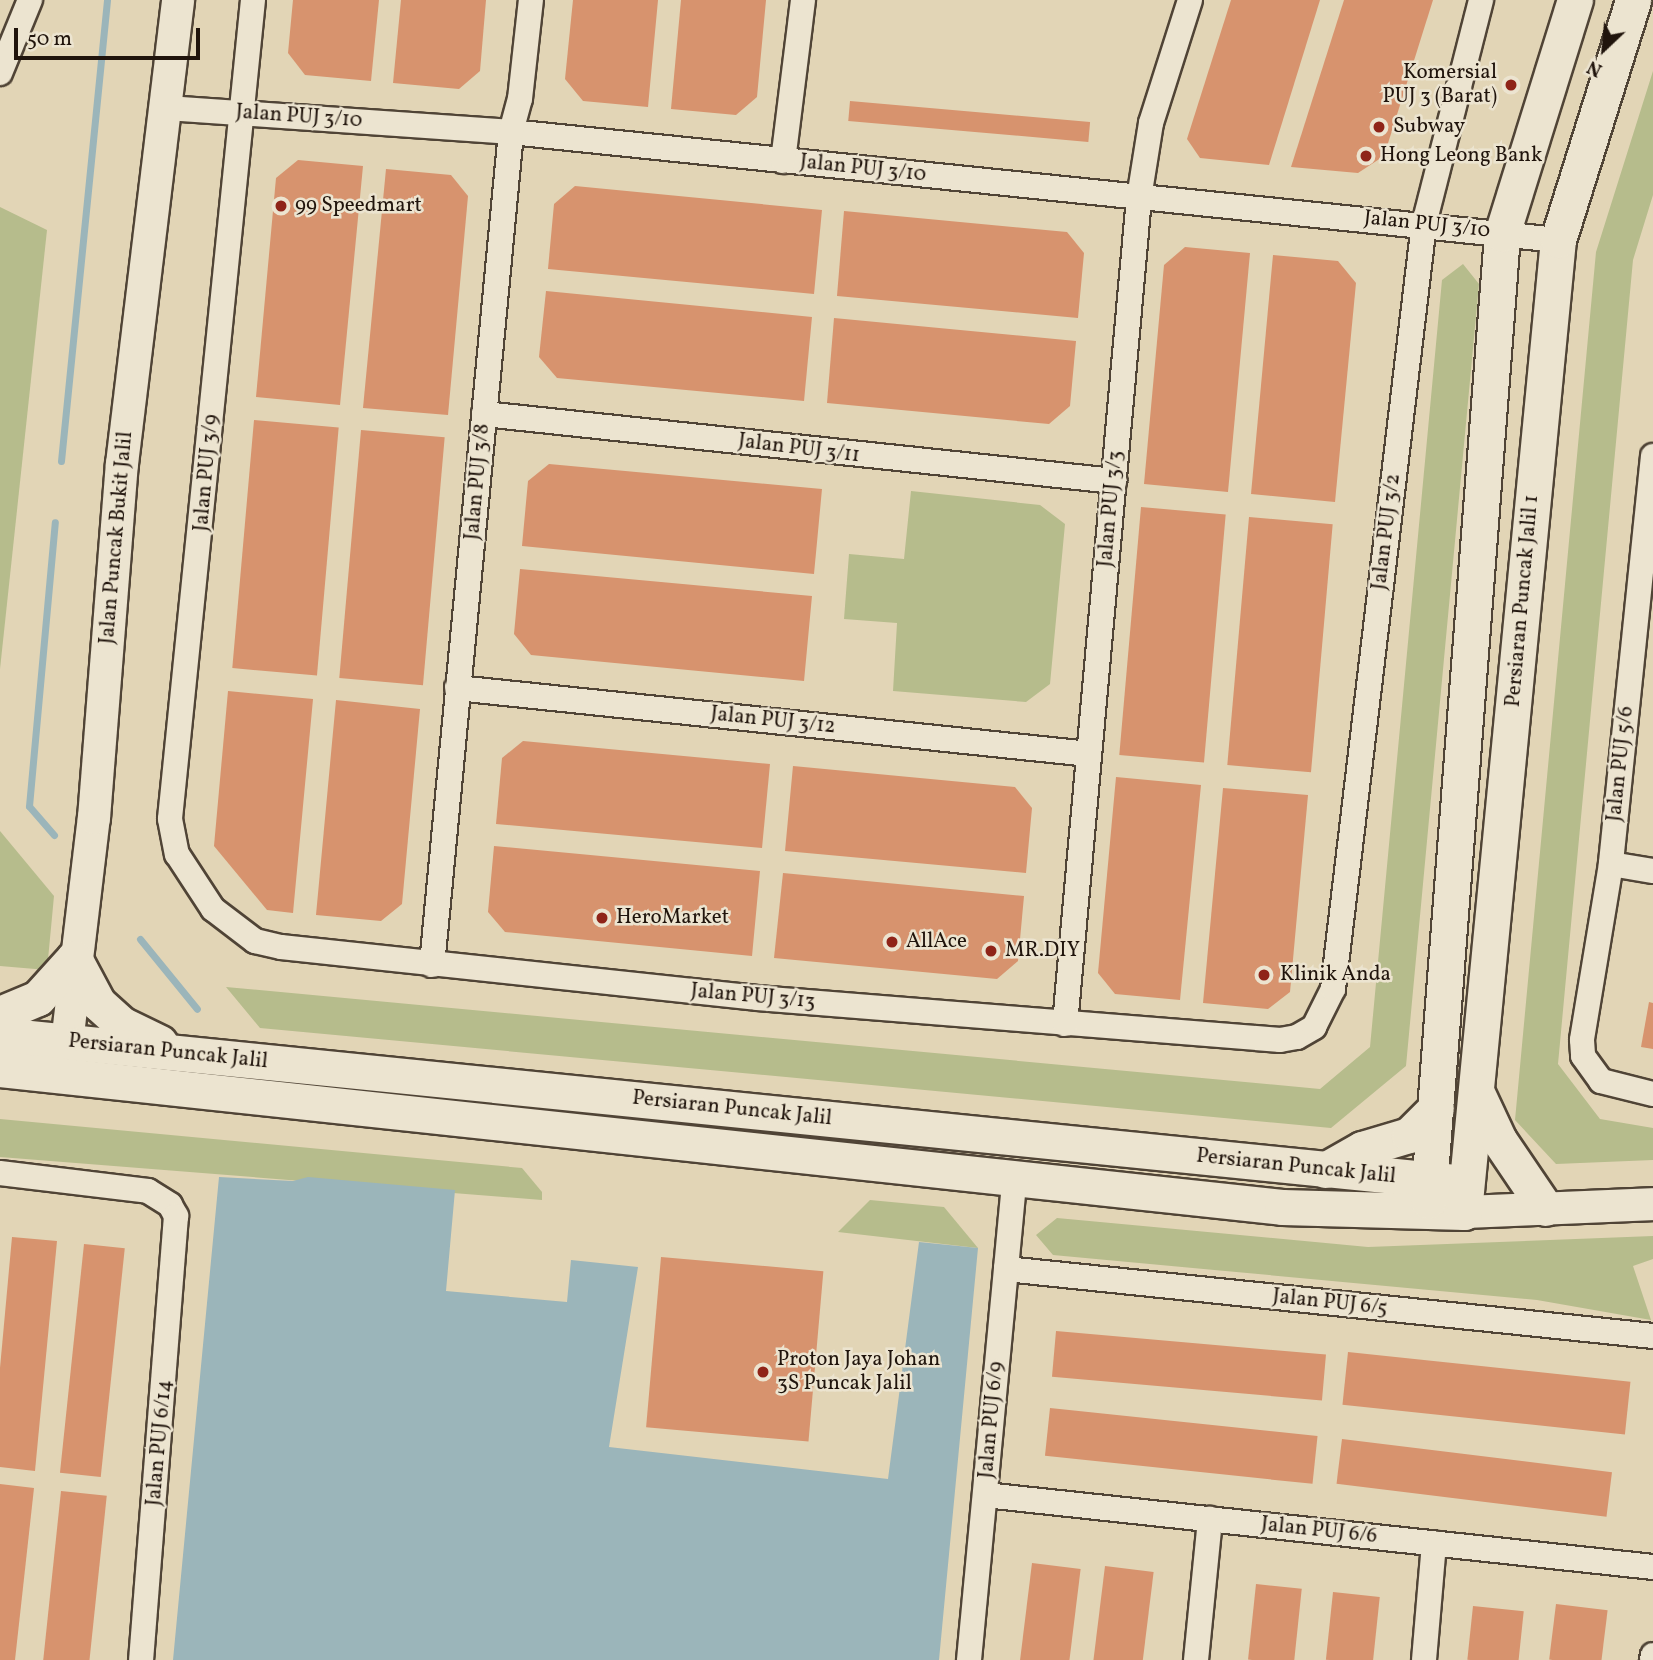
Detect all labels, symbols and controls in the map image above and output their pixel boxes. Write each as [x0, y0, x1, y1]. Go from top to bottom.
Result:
scale bar [18, 14, 203, 58]
north arrow [1569, 14, 1639, 84]
text: 50 m [27, 25, 72, 54]
text: N [1583, 53, 1607, 83]
place label: Komersial PUJ 3 (Barat) [1382, 60, 1497, 110]
marker: Komersial PUJ 3 (Barat) [1503, 77, 1519, 93]
street label: Jalan PUJ 3/10 [235, 100, 363, 134]
place label: Subway [1393, 114, 1465, 140]
marker: Subway [1371, 119, 1387, 135]
place label: Hong Leong Bank [1380, 143, 1542, 169]
marker: Hong Leong Bank [1358, 148, 1374, 164]
street label: Jalan PUJ 3/10 [799, 150, 927, 188]
place label: 99 Speedmart [295, 193, 422, 219]
marker: 99 Speedmart [273, 198, 289, 214]
street label: Jalan PUJ 3/10 [1363, 206, 1491, 244]
street label: Jalan PUJ 3/9 [189, 413, 225, 533]
street label: Jalan PUJ 3/8 [460, 423, 496, 541]
street label: Jalan PUJ 3/11 [737, 429, 861, 469]
street label: Jalan Puncak Bukit Jalil [95, 431, 139, 645]
street label: Jalan PUJ 3/3 [1093, 450, 1129, 568]
street label: Jalan PUJ 3/2 [1367, 472, 1407, 592]
street label: Persiaran Puncak Jalil 1 [1501, 494, 1545, 708]
street label: Jalan PUJ 3/12 [709, 702, 837, 740]
street label: Jalan PUJ 5/6 [1602, 705, 1640, 823]
place label: HeroMarket [616, 905, 729, 931]
marker: HeroMarket [594, 910, 610, 926]
place label: AllAce [906, 929, 967, 955]
marker: AllAce [884, 934, 900, 950]
place label: MR.DIY [1005, 938, 1080, 964]
marker: MR.DIY [983, 943, 999, 959]
place label: Klinik Anda [1280, 962, 1391, 988]
marker: Klinik Anda [1254, 965, 1274, 985]
street label: Jalan PUJ 3/13 [690, 979, 816, 1015]
street label: Persiaran Puncak Jalil [67, 1029, 269, 1075]
street label: Persiaran Puncak Jalil [631, 1086, 833, 1132]
street label: Persiaran Puncak Jalil [1195, 1144, 1397, 1190]
street label: Jalan PUJ 6/5 [1271, 1284, 1389, 1322]
place label: Proton Jaya Johan 3S Puncak Jalil [777, 1347, 940, 1397]
street label: Jalan PUJ 6/9 [974, 1360, 1010, 1480]
marker: Proton Jaya Johan 3S Puncak Jalil [755, 1364, 771, 1380]
street label: Jalan PUJ 6/14 [142, 1379, 178, 1507]
street label: Jalan PUJ 6/6 [1260, 1512, 1378, 1550]

